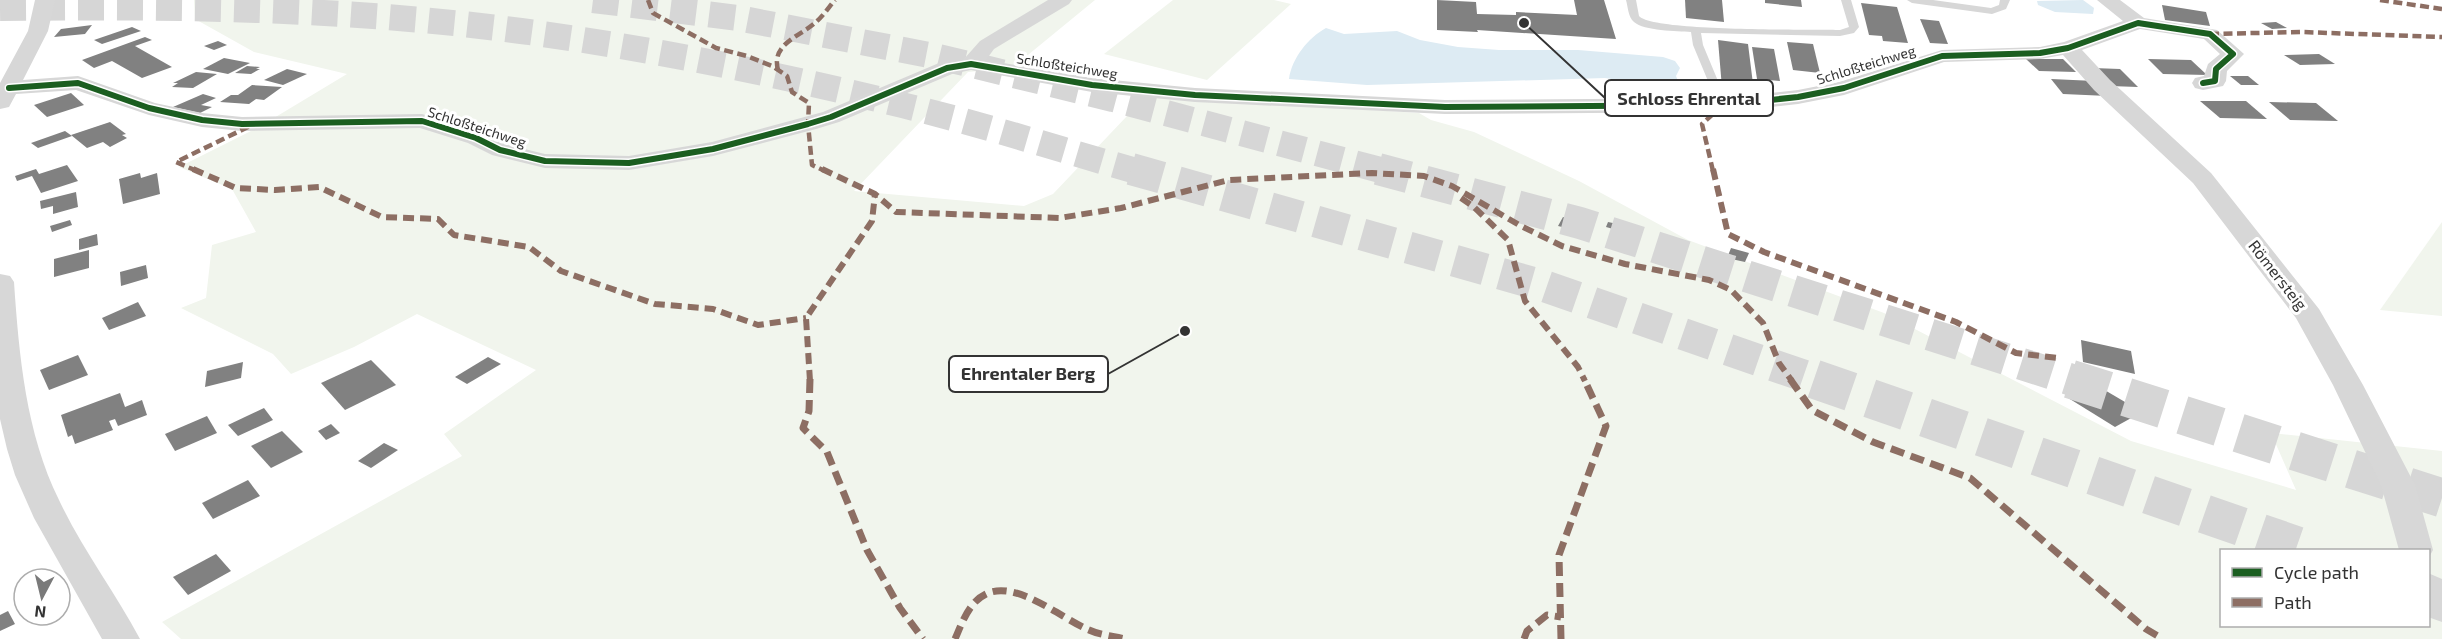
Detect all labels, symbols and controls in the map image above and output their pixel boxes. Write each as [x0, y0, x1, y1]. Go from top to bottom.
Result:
street label: Schloßteichweg [1814, 41, 1917, 88]
street label: Schloßteichweg [1015, 49, 1119, 82]
callout: Schloss Ehrental [1605, 80, 1773, 116]
text: Schloss Ehrental [1617, 87, 1761, 109]
street label: Schloßteichweg [426, 103, 529, 150]
street label: Römersteig [2245, 236, 2312, 314]
callout: Ehrentaler Berg [949, 356, 1108, 392]
text: Ehrentaler Berg [961, 362, 1096, 384]
legend [2220, 549, 2430, 627]
text: Cycle path [2274, 561, 2359, 583]
north arrow [12, 567, 72, 627]
text: Path [2274, 591, 2312, 613]
text: N [33, 602, 47, 623]

